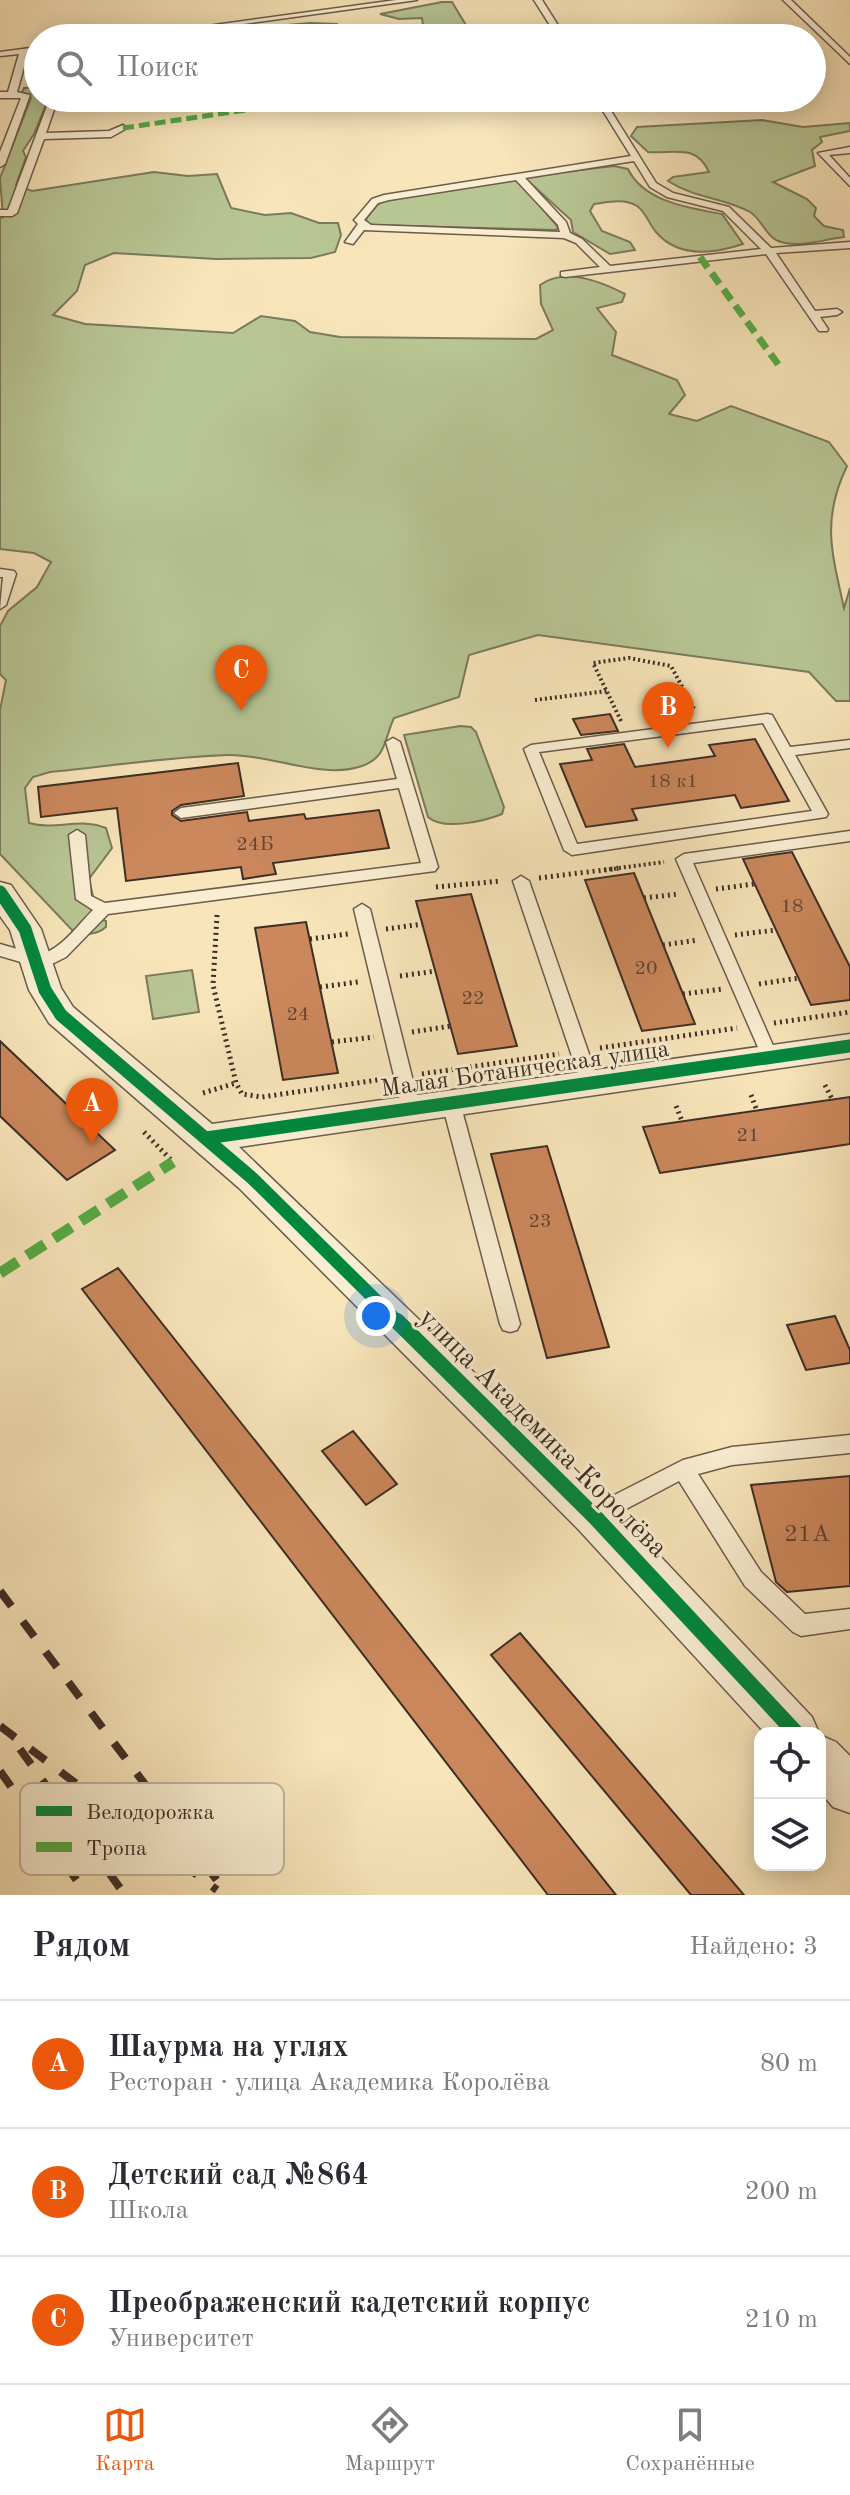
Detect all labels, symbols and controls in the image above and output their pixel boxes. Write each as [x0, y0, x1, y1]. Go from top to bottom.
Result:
search box [24, 24, 826, 112]
icon: search [52, 46, 96, 90]
text: Поиск [116, 53, 199, 83]
pin: C [215, 645, 267, 711]
pin: B [642, 682, 694, 748]
house number: 18 к1 [648, 772, 698, 792]
house number: 24Б [236, 835, 274, 855]
house number: 18 [780, 897, 804, 917]
house number: 20 [634, 959, 658, 979]
house number: 22 [461, 989, 485, 1009]
house number: 24 [286, 1005, 310, 1025]
street label: Малая Ботаническая улица [379, 1038, 671, 1102]
pin: A [66, 1078, 118, 1144]
house number: 21 [736, 1126, 760, 1146]
house number: 23 [528, 1212, 552, 1232]
your location [356, 1296, 396, 1336]
street label: улица Академика Королёва [412, 1304, 672, 1564]
house number: 21А [784, 1523, 830, 1547]
map controls [754, 1727, 826, 1871]
button: locate [754, 1727, 826, 1799]
legend [20, 1783, 284, 1875]
button: layers [754, 1799, 826, 1871]
text: Велодорожка [86, 1802, 215, 1824]
text: Тропа [86, 1838, 147, 1860]
text: Рядом [32, 1930, 131, 1964]
text: Найдено: 3 [689, 1934, 818, 1960]
text: Шаурма на углях [108, 2033, 348, 2063]
text: A [48, 2051, 68, 2077]
text: 80 m [760, 2051, 818, 2077]
text: Ресторан · улица Академика Королёва [108, 2070, 550, 2096]
text: Детский сад №864 [108, 2161, 369, 2191]
text: B [49, 2179, 67, 2205]
text: 200 m [745, 2179, 818, 2205]
text: Школа [108, 2198, 189, 2224]
text: Преображенский кадетский корпус [108, 2289, 591, 2319]
text: C [49, 2307, 67, 2333]
text: 210 m [745, 2307, 818, 2333]
text: Университет [108, 2326, 254, 2352]
tab: Карта [95, 2403, 155, 2478]
tab: Маршрут [345, 2403, 435, 2478]
tab: Сохранённые [625, 2403, 755, 2478]

